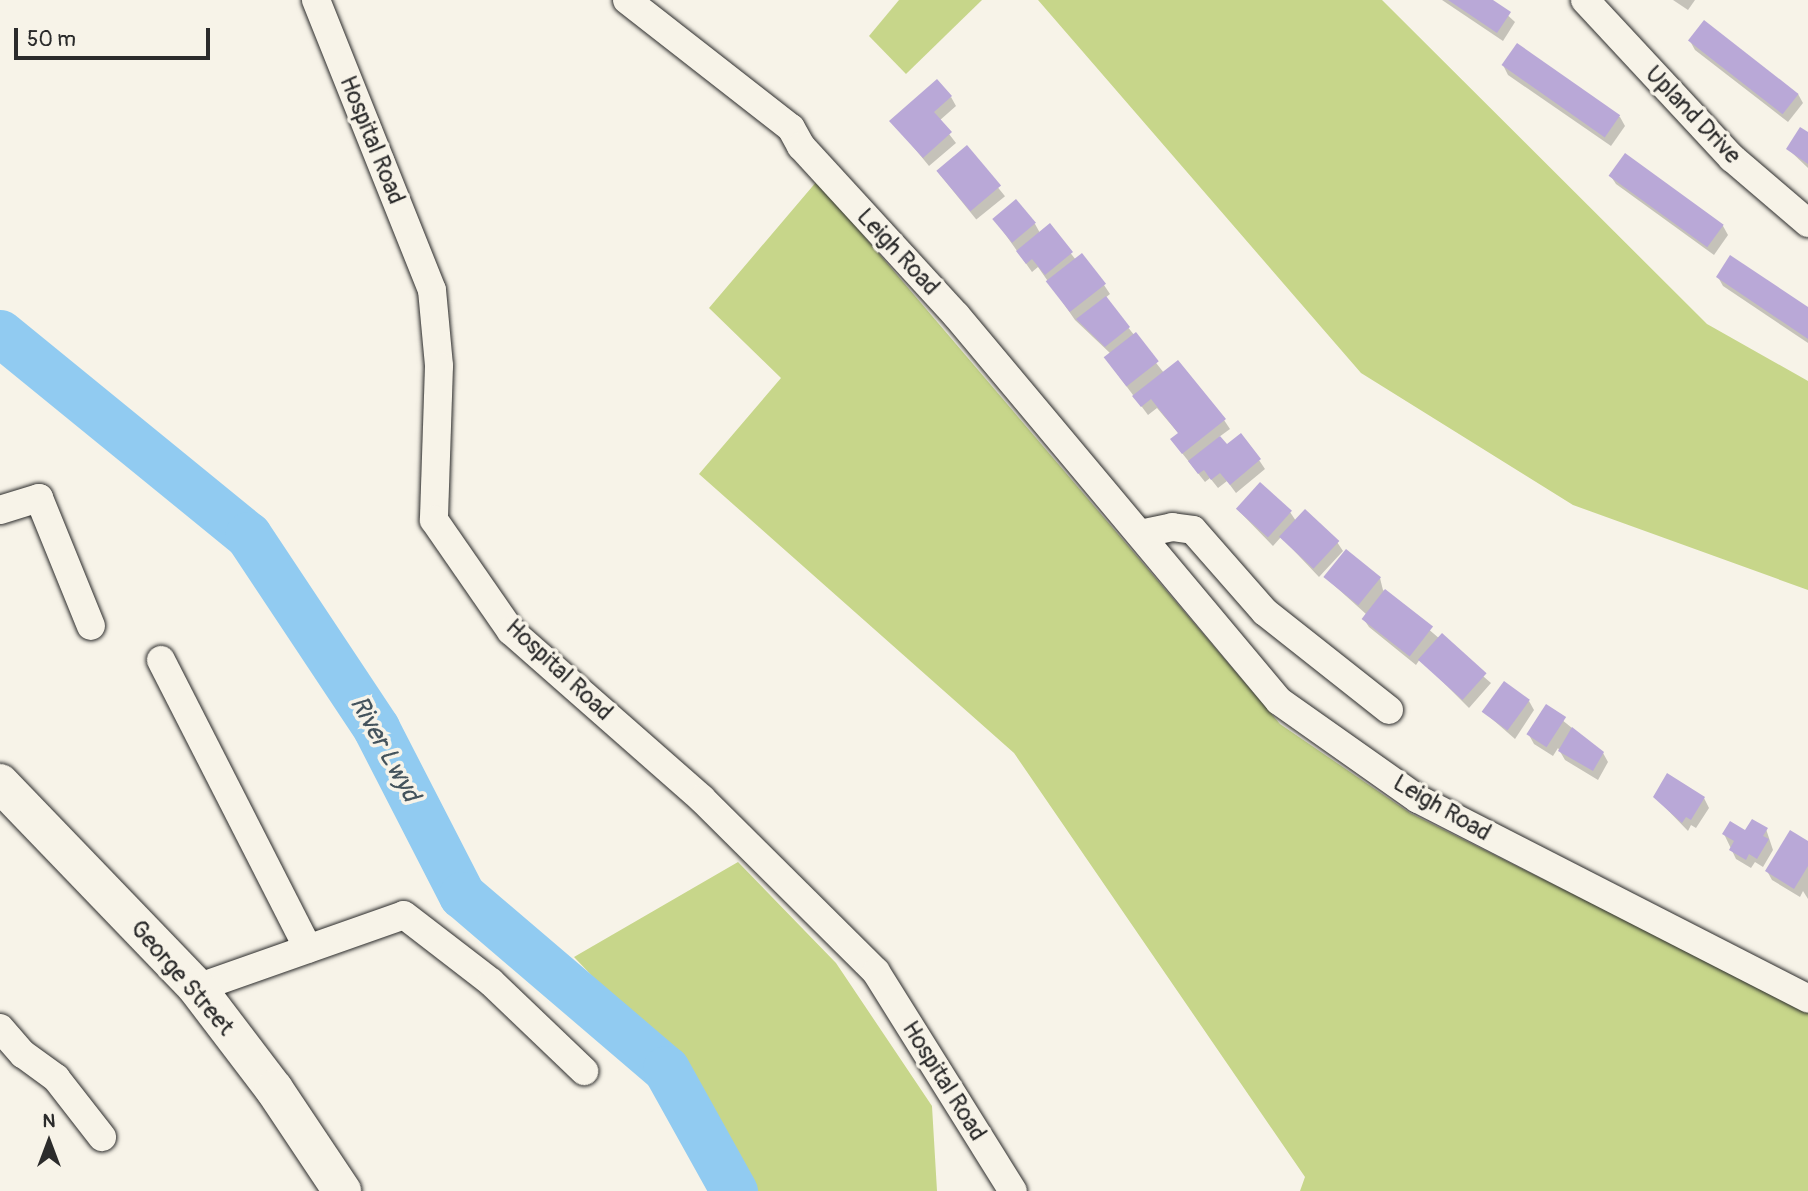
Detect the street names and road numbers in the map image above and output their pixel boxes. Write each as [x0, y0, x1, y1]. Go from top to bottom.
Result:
street label: Upland Drive [1639, 60, 1747, 170]
street label: Hospital Road [333, 72, 411, 208]
street label: Leigh Road [851, 203, 945, 301]
street label: Hospital Road [499, 613, 619, 727]
street label: Leigh Road [1388, 768, 1496, 848]
street label: George Street [124, 914, 240, 1042]
street label: Hospital Road [896, 1016, 992, 1146]

